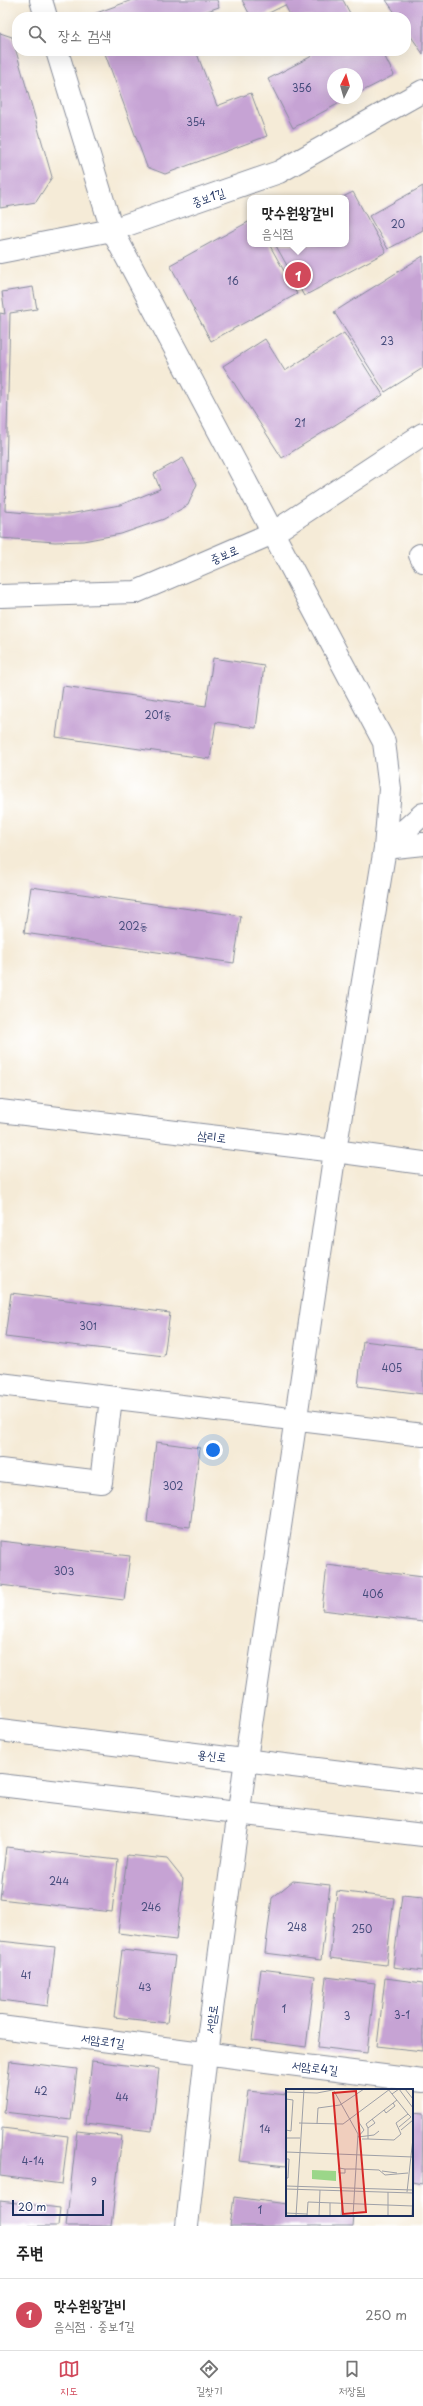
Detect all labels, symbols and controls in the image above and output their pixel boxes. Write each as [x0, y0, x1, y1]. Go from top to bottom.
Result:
search box [12, 12, 411, 56]
icon: search [26, 23, 48, 45]
text: 장소 검색 [58, 23, 111, 46]
north arrow [327, 68, 363, 104]
house number: 356 [292, 80, 312, 95]
house number: 354 [186, 114, 206, 129]
street label: 중보1길 [189, 183, 227, 211]
popup [247, 195, 349, 247]
text: 맛수원왕갈비 [262, 200, 334, 223]
house number: 20 [391, 216, 405, 231]
text: 음식점 [262, 223, 293, 242]
pin: 1 [285, 260, 311, 290]
house number: 16 [227, 273, 239, 288]
house number: 23 [380, 333, 394, 348]
house number: 21 [294, 415, 306, 430]
street label: 중보로 [207, 540, 241, 568]
house number: 201동 [145, 707, 171, 722]
house number: 202동 [118, 918, 148, 933]
street label: 삼리로 [197, 1125, 227, 1147]
house number: 301 [79, 1318, 97, 1333]
house number: 405 [382, 1360, 402, 1375]
your location [203, 1440, 223, 1460]
house number: 302 [163, 1478, 183, 1493]
house number: 303 [54, 1563, 74, 1578]
house number: 406 [363, 1586, 383, 1601]
street label: 용신로 [197, 1744, 227, 1766]
house number: 244 [49, 1873, 69, 1888]
house number: 246 [141, 1899, 161, 1914]
house number: 248 [287, 1919, 307, 1934]
house number: 250 [352, 1921, 372, 1936]
house number: 41 [21, 1967, 31, 1982]
house number: 43 [139, 1979, 152, 1994]
house number: 1 [282, 2001, 286, 2016]
street label: 서암로 [200, 2003, 222, 2035]
house number: 3-1 [394, 2007, 410, 2022]
house number: 3 [344, 2008, 350, 2023]
street label: 서암로1길 [80, 2028, 126, 2052]
street label: 서암로4길 [291, 2055, 340, 2079]
house number: 42 [34, 2083, 48, 2098]
house number: 44 [115, 2089, 129, 2104]
inset map [286, 2089, 413, 2216]
house number: 14 [259, 2121, 271, 2136]
house number: 4-14 [22, 2153, 45, 2168]
house number: 9 [91, 2174, 97, 2189]
scale bar [12, 2198, 104, 2217]
text: 20 m [18, 2198, 46, 2215]
house number: 1 [258, 2202, 262, 2217]
text: 주변 [16, 2239, 43, 2265]
text: 맛수원왕갈비 [54, 2293, 126, 2316]
text: 1 [26, 2305, 32, 2324]
text: 250 m [365, 2305, 407, 2324]
text: 음식점 · 중보1길 [54, 2316, 135, 2335]
tab: 지도 [58, 2358, 80, 2399]
tab: 길찾기 [196, 2358, 222, 2399]
tab: 저장됨 [338, 2358, 365, 2399]

